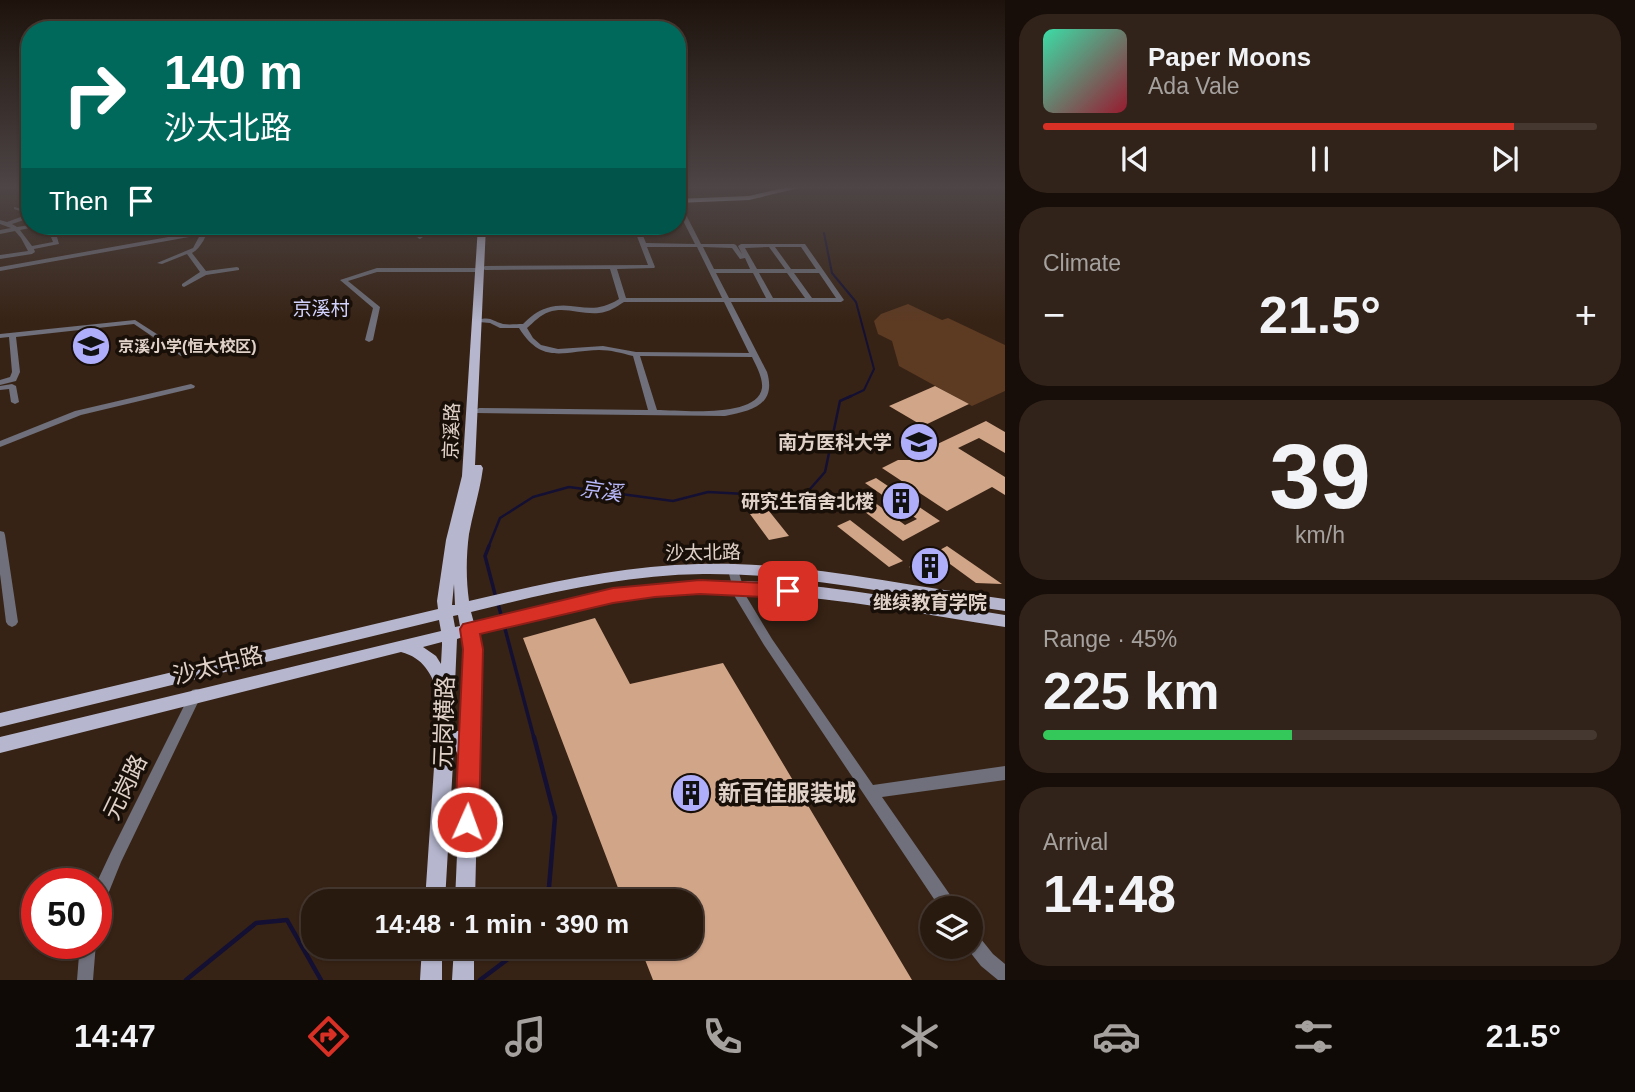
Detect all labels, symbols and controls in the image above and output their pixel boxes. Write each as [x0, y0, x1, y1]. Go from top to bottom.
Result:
text: Paper Moons [1148, 42, 1311, 72]
text: 140 m [164, 45, 303, 99]
icon: right [49, 49, 140, 140]
text: Ada Vale [1148, 73, 1240, 99]
text: 沙太北路 [164, 110, 292, 146]
icon: previous [1116, 140, 1154, 178]
icon: pause [1301, 140, 1339, 178]
icon: next [1486, 140, 1524, 178]
icon: arrive [122, 182, 160, 220]
text: Then [49, 186, 108, 216]
text: Climate [1043, 250, 1121, 276]
text: 21.5° [1259, 286, 1381, 344]
text: − [1043, 294, 1065, 336]
text: + [1575, 294, 1597, 336]
district label: 京溪村 [292, 298, 350, 319]
school or university icon: 京溪小学(恒大校区) [70, 325, 112, 367]
place label: 京溪小学(恒大校区) [118, 337, 257, 355]
street label: 京溪路 [440, 402, 463, 460]
school or university icon: 南方医科大学 [898, 421, 940, 463]
text: 39 [1269, 426, 1371, 527]
place label: 南方医科大学 [778, 432, 892, 453]
water label: 京溪 [579, 476, 625, 505]
building icon: 研究生宿舍北楼 [880, 480, 922, 522]
place label: 研究生宿舍北楼 [741, 491, 874, 512]
text: km/h [1295, 522, 1345, 548]
street label: 沙太北路 [665, 541, 741, 564]
building icon: 继续教育学院 [909, 545, 951, 587]
pin [758, 561, 818, 621]
icon: arrive [769, 572, 807, 610]
place label: 继续教育学院 [873, 592, 987, 613]
text: Range · 45% [1043, 626, 1177, 652]
street label: 沙太中路 [170, 641, 266, 689]
text: 225 km [1043, 662, 1219, 720]
street label: 元岗横路 [429, 676, 459, 768]
street label: 元岗路 [98, 750, 152, 824]
building icon: 新百佳服装城 [670, 772, 712, 814]
place label: 新百佳服装城 [718, 780, 856, 806]
position arrow [430, 785, 504, 859]
text: Arrival [1043, 829, 1108, 855]
text: 14:48 [1043, 865, 1176, 923]
speed limit sign: 50 [21, 868, 112, 959]
map controls [920, 896, 983, 959]
button: layers [920, 896, 983, 959]
text: 14:48 · 1 min · 390 m [375, 909, 629, 939]
icon: directions [304, 1012, 353, 1061]
icon: music [501, 1012, 550, 1061]
icon: phone [698, 1012, 747, 1061]
icon: climate [895, 1012, 944, 1061]
icon: car [1092, 1012, 1141, 1061]
icon: filters [1289, 1012, 1338, 1061]
text: 14:47 [74, 1018, 156, 1054]
text: 21.5° [1486, 1018, 1561, 1054]

